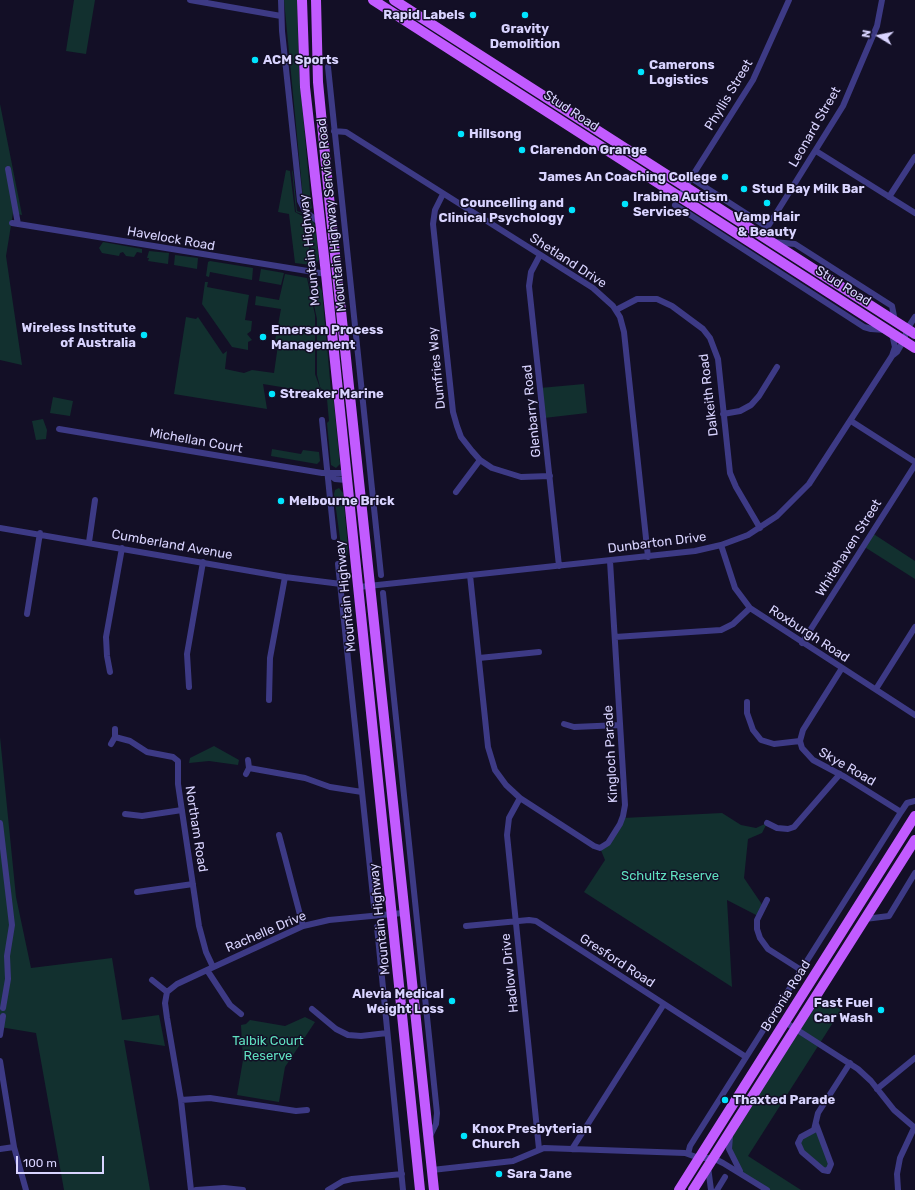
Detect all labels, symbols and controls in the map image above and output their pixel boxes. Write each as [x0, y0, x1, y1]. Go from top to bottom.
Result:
place label: Rapid Labels [383, 7, 465, 23]
marker: Rapid Labels [468, 10, 478, 20]
marker: Gravity Demolition [520, 10, 530, 20]
north arrow [859, 16, 899, 56]
place label: Gravity Demolition [490, 21, 560, 52]
text: N [860, 29, 874, 39]
place label: ACM Sports [263, 52, 339, 68]
marker: ACM Sports [250, 55, 260, 65]
place label: Camerons Logistics [649, 57, 715, 88]
street label: Phyllis Street [702, 57, 756, 133]
marker: Camerons Logistics [636, 67, 646, 77]
street label: Leonard Street [786, 84, 844, 170]
street label: Stud Road [540, 87, 602, 135]
street label: Mountain Highway Service Road [314, 117, 350, 313]
place label: Hillsong [469, 126, 522, 142]
marker: Hillsong [456, 129, 466, 139]
place label: Clarendon Grange [530, 142, 647, 158]
marker: Clarendon Grange [517, 145, 527, 155]
place label: James An Coaching College [538, 169, 717, 185]
marker: James An Coaching College [720, 172, 730, 182]
place label: Stud Bay Milk Bar [752, 181, 864, 197]
marker: Stud Bay Milk Bar [739, 184, 749, 194]
place label: Irabina Autism Services [633, 189, 728, 220]
street label: Mountain Highway [296, 193, 324, 307]
place label: Councelling and Clinical Psychology [439, 195, 564, 226]
marker: Vamp Hair & Beauty [762, 198, 772, 208]
marker: Irabina Autism Services [620, 199, 630, 209]
marker: Councelling and Clinical Psychology [567, 205, 577, 215]
place label: Vamp Hair & Beauty [734, 209, 800, 240]
street label: Havelock Road [126, 224, 216, 254]
street label: Shetland Drive [527, 230, 609, 292]
street label: Stud Road [812, 263, 874, 309]
place label: Wireless Institute of Australia [22, 320, 136, 351]
place label: Emerson Process Management [271, 322, 383, 353]
street label: Dumfries Way [425, 326, 449, 410]
marker: Wireless Institute of Australia [139, 330, 149, 340]
marker: Emerson Process Management [258, 332, 268, 342]
street label: Dalkeith Road [696, 353, 722, 437]
street label: Glenbarry Road [519, 364, 545, 458]
place label: Streaker Marine [280, 386, 384, 402]
marker: Streaker Marine [267, 389, 277, 399]
street label: Michellan Court [148, 425, 244, 457]
place label: Melbourne Brick [289, 493, 394, 509]
marker: Melbourne Brick [276, 496, 286, 506]
street label: Whitehaven Street [813, 497, 885, 599]
street label: Cumberland Avenue [110, 527, 234, 563]
street label: Dunbarton Drive [607, 529, 707, 557]
street label: Mountain Highway [332, 539, 360, 653]
street label: Roxburgh Road [766, 602, 852, 666]
street label: Kingloch Parade [601, 705, 621, 803]
street label: Skye Road [816, 744, 878, 790]
street label: Northam Road [181, 785, 211, 873]
street label: Mountain Highway [366, 862, 394, 976]
park label: Schultz Reserve [621, 868, 719, 884]
street label: Rachelle Drive [223, 908, 309, 956]
street label: Gresford Road [577, 931, 657, 991]
street label: Hadlow Drive [498, 933, 522, 1013]
street label: Boronia Road [758, 958, 814, 1034]
place label: Alevia Medical Weight Loss [352, 986, 444, 1017]
place label: Fast Fuel Car Wash [814, 995, 873, 1026]
marker: Alevia Medical Weight Loss [447, 996, 457, 1006]
marker: Fast Fuel Car Wash [876, 1005, 886, 1015]
park label: Talbik Court Reserve [232, 1033, 304, 1064]
place label: Thaxted Parade [733, 1092, 835, 1108]
marker: Thaxted Parade [720, 1095, 730, 1105]
place label: Knox Presbyterian Church [472, 1121, 592, 1152]
marker: Knox Presbyterian Church [459, 1131, 469, 1141]
scale bar [18, 1148, 106, 1174]
text: 100 m [23, 1156, 57, 1170]
place label: Sara Jane [507, 1166, 572, 1182]
marker: Sara Jane [494, 1169, 504, 1179]

